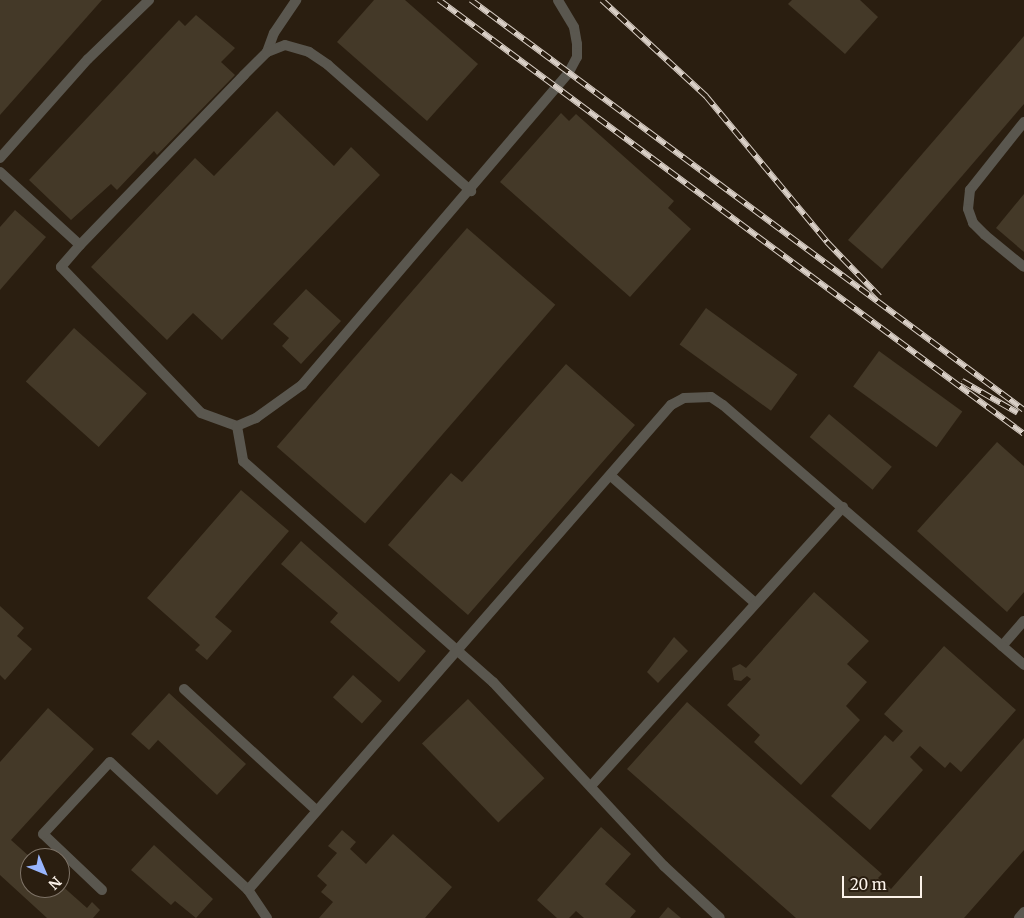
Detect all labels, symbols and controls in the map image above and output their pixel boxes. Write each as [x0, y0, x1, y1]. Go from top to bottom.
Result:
north arrow [20, 848, 70, 898]
scale bar [844, 866, 924, 898]
text: N [45, 873, 65, 893]
text: 20 m [850, 875, 887, 894]

